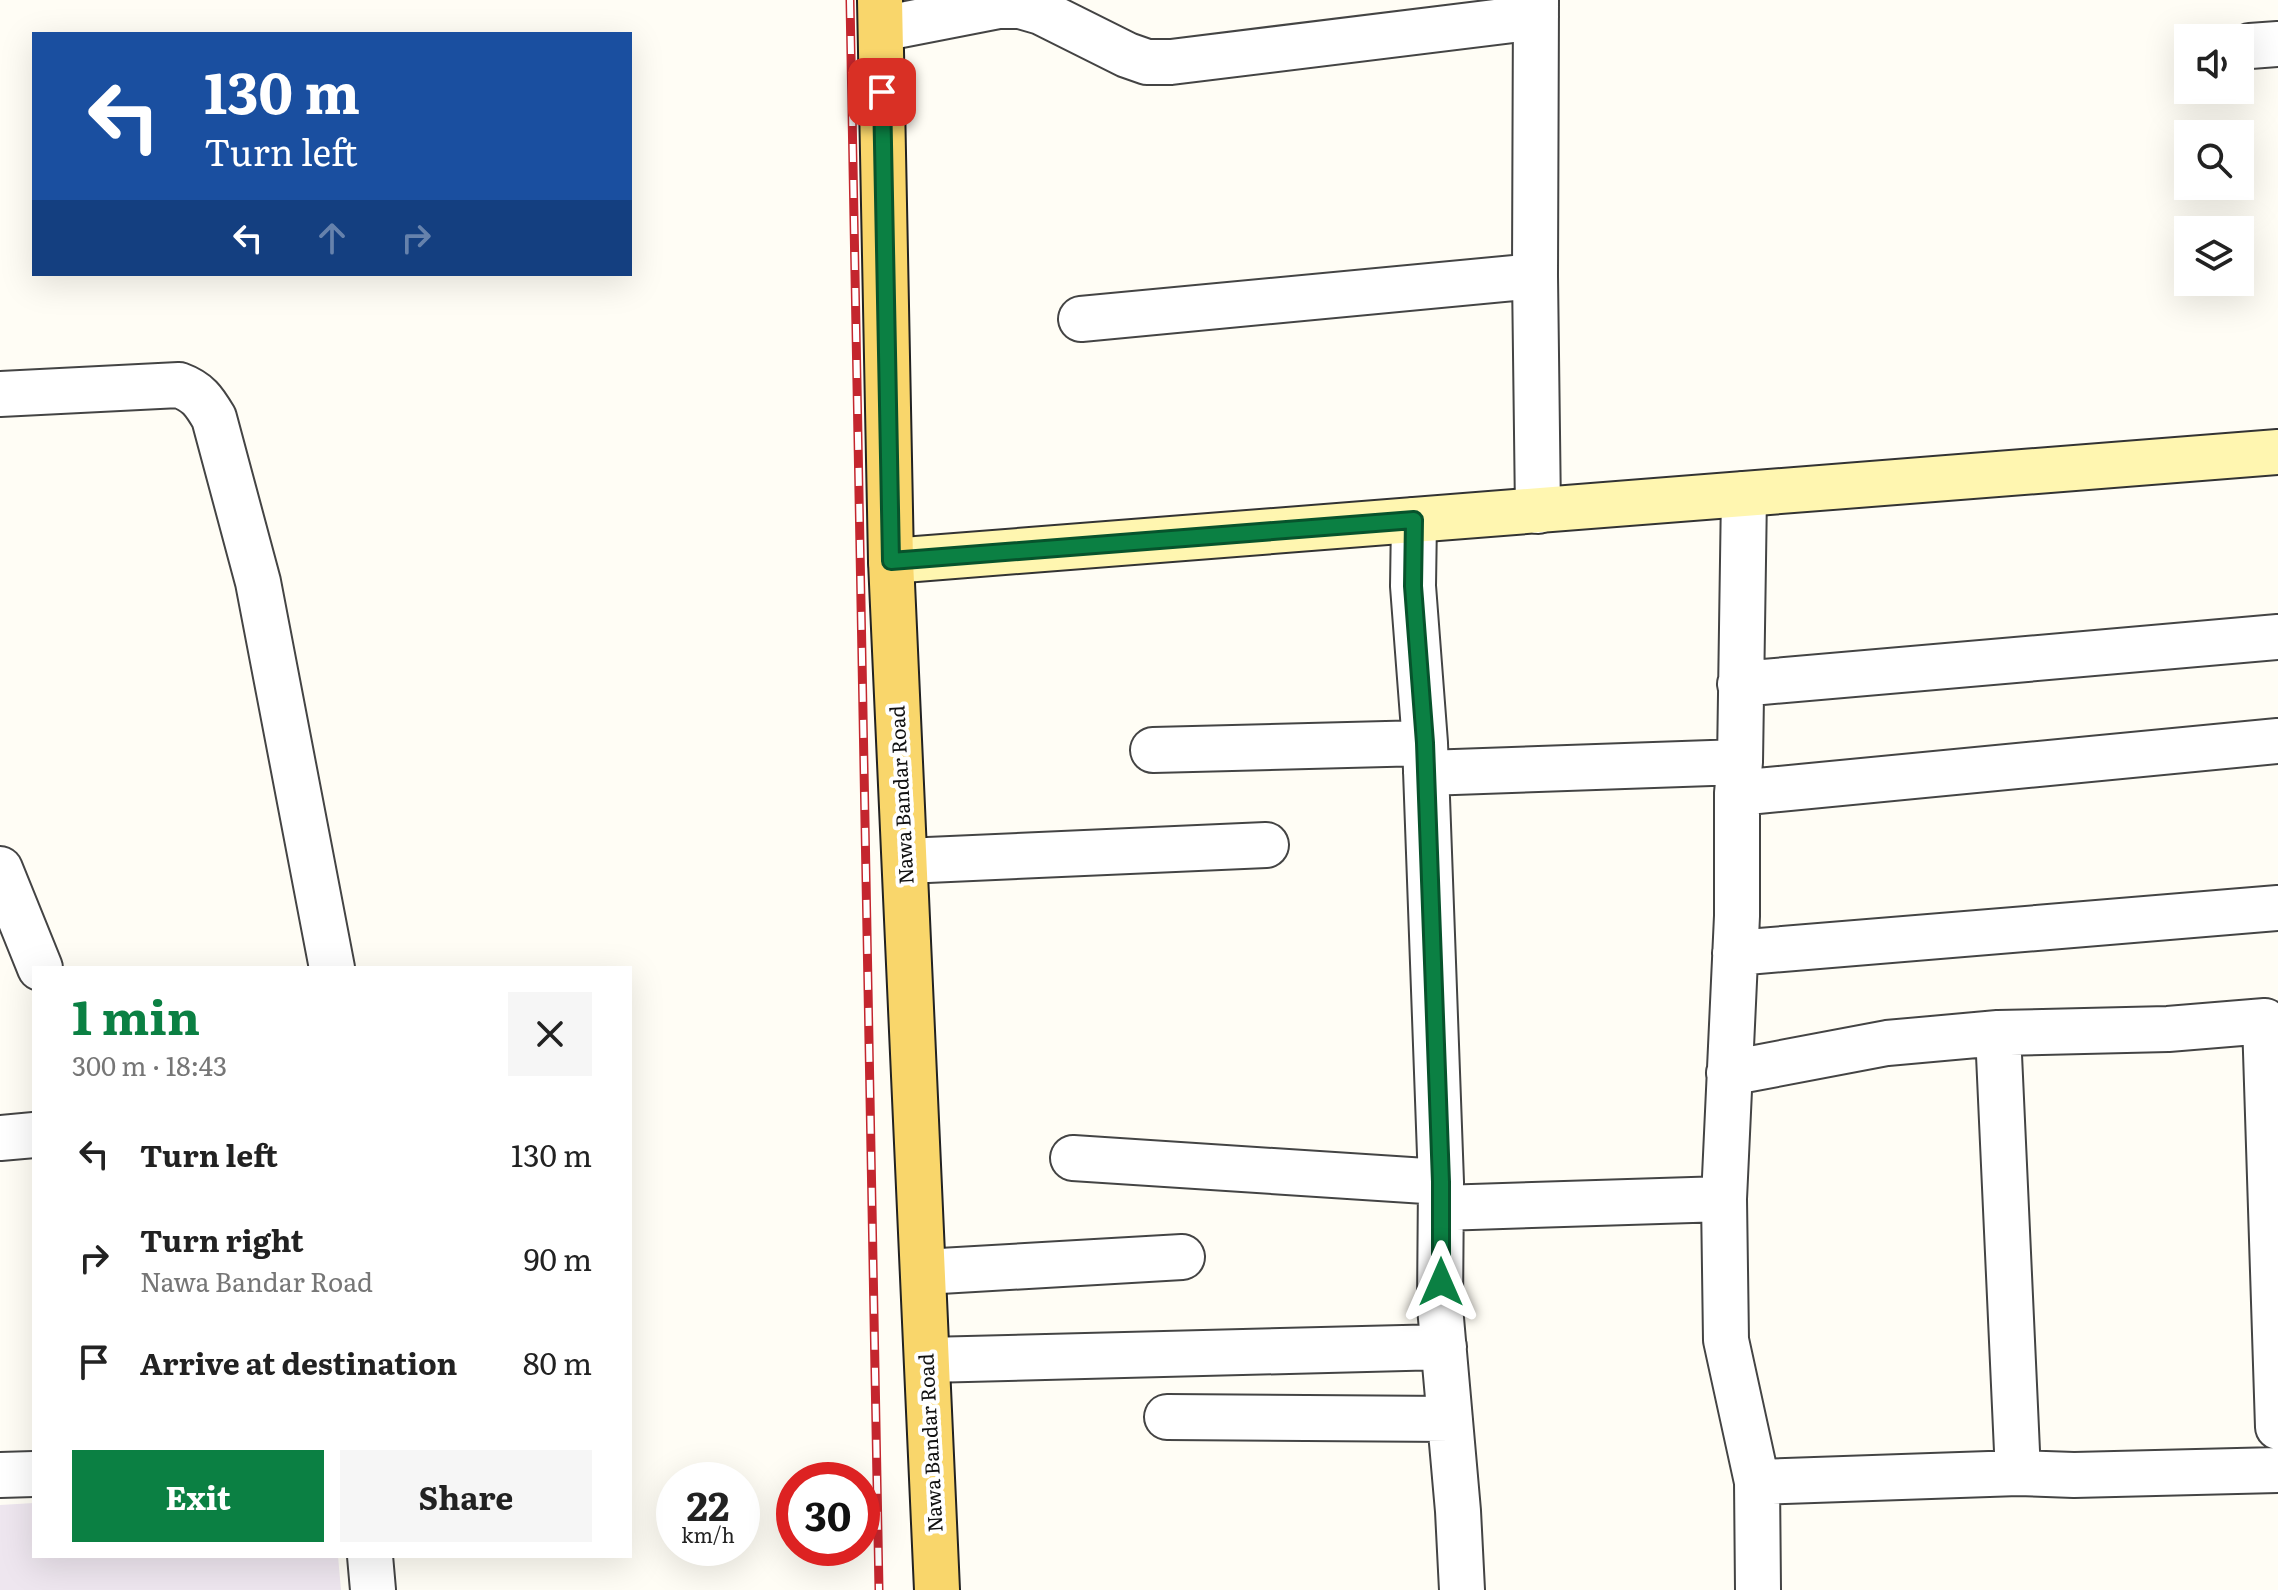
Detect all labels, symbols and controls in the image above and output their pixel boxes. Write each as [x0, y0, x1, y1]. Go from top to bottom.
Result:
map controls [2174, 24, 2254, 296]
button: sound [2174, 24, 2254, 104]
text: 130 m [204, 48, 360, 131]
pin [848, 58, 916, 126]
icon: left [72, 64, 176, 168]
icon: arrive [860, 70, 904, 114]
button: search [2174, 120, 2254, 200]
text: Turn left [204, 124, 358, 177]
icon: left [226, 216, 270, 260]
icon: ahead [310, 216, 354, 260]
icon: right [394, 216, 438, 260]
button: layers [2174, 216, 2254, 296]
street label: Nawa Bandar Road [880, 705, 920, 885]
text: 1 min [72, 979, 200, 1050]
button: close [508, 992, 592, 1076]
text: 300 m · 18:43 [72, 1045, 227, 1084]
icon: left [72, 1132, 116, 1176]
text: Turn left [140, 1132, 278, 1176]
text: 130 m [511, 1132, 592, 1176]
text: Turn right [140, 1217, 304, 1261]
icon: right [72, 1236, 116, 1280]
text: 90 m [524, 1236, 592, 1280]
position arrow [1399, 1240, 1483, 1324]
text: Nawa Bandar Road [140, 1261, 373, 1300]
icon: arrive [72, 1340, 116, 1384]
text: Arrive at destination [140, 1340, 457, 1384]
text: 80 m [523, 1340, 592, 1384]
street label: Nawa Bandar Road [909, 1353, 949, 1533]
button: Exit [72, 1450, 324, 1542]
button: Share [340, 1450, 592, 1542]
speed limit sign: 30 [776, 1462, 880, 1566]
text: 22 [687, 1474, 729, 1533]
text: km/h [681, 1519, 735, 1549]

